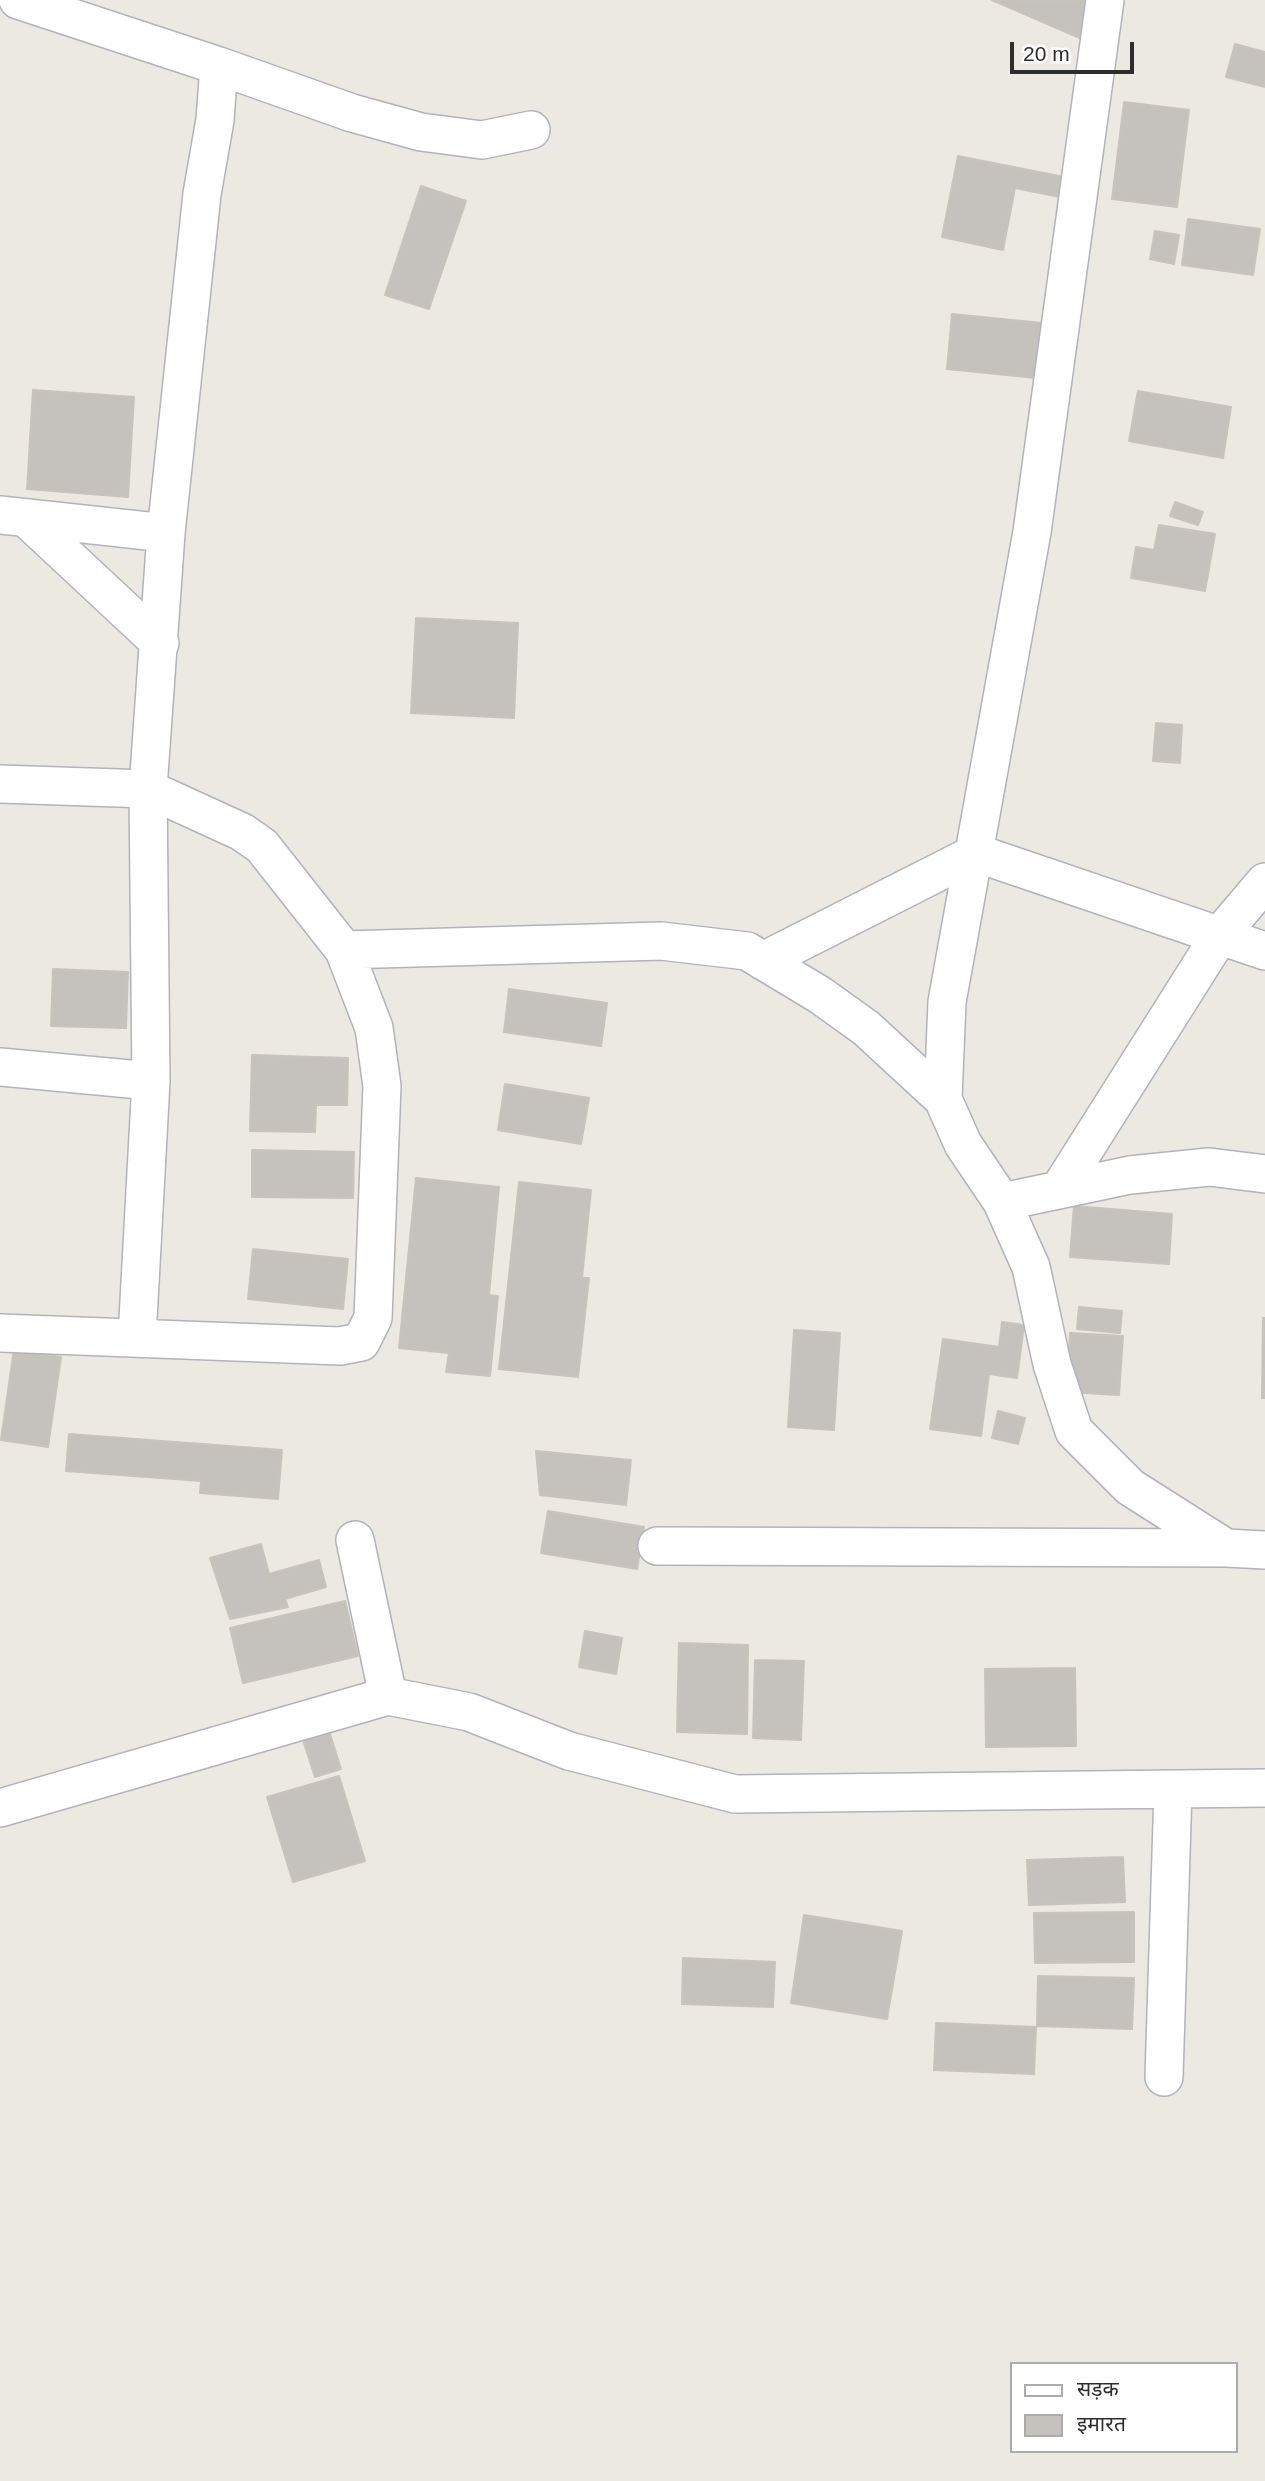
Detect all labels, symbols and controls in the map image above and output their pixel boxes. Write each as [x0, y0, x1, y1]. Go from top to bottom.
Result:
scale bar [1013, 28, 1137, 72]
text: 20 m [1023, 42, 1070, 65]
legend [1010, 2362, 1237, 2453]
text: सड़क [1077, 2377, 1119, 2400]
text: इमारत [1077, 2412, 1126, 2435]

